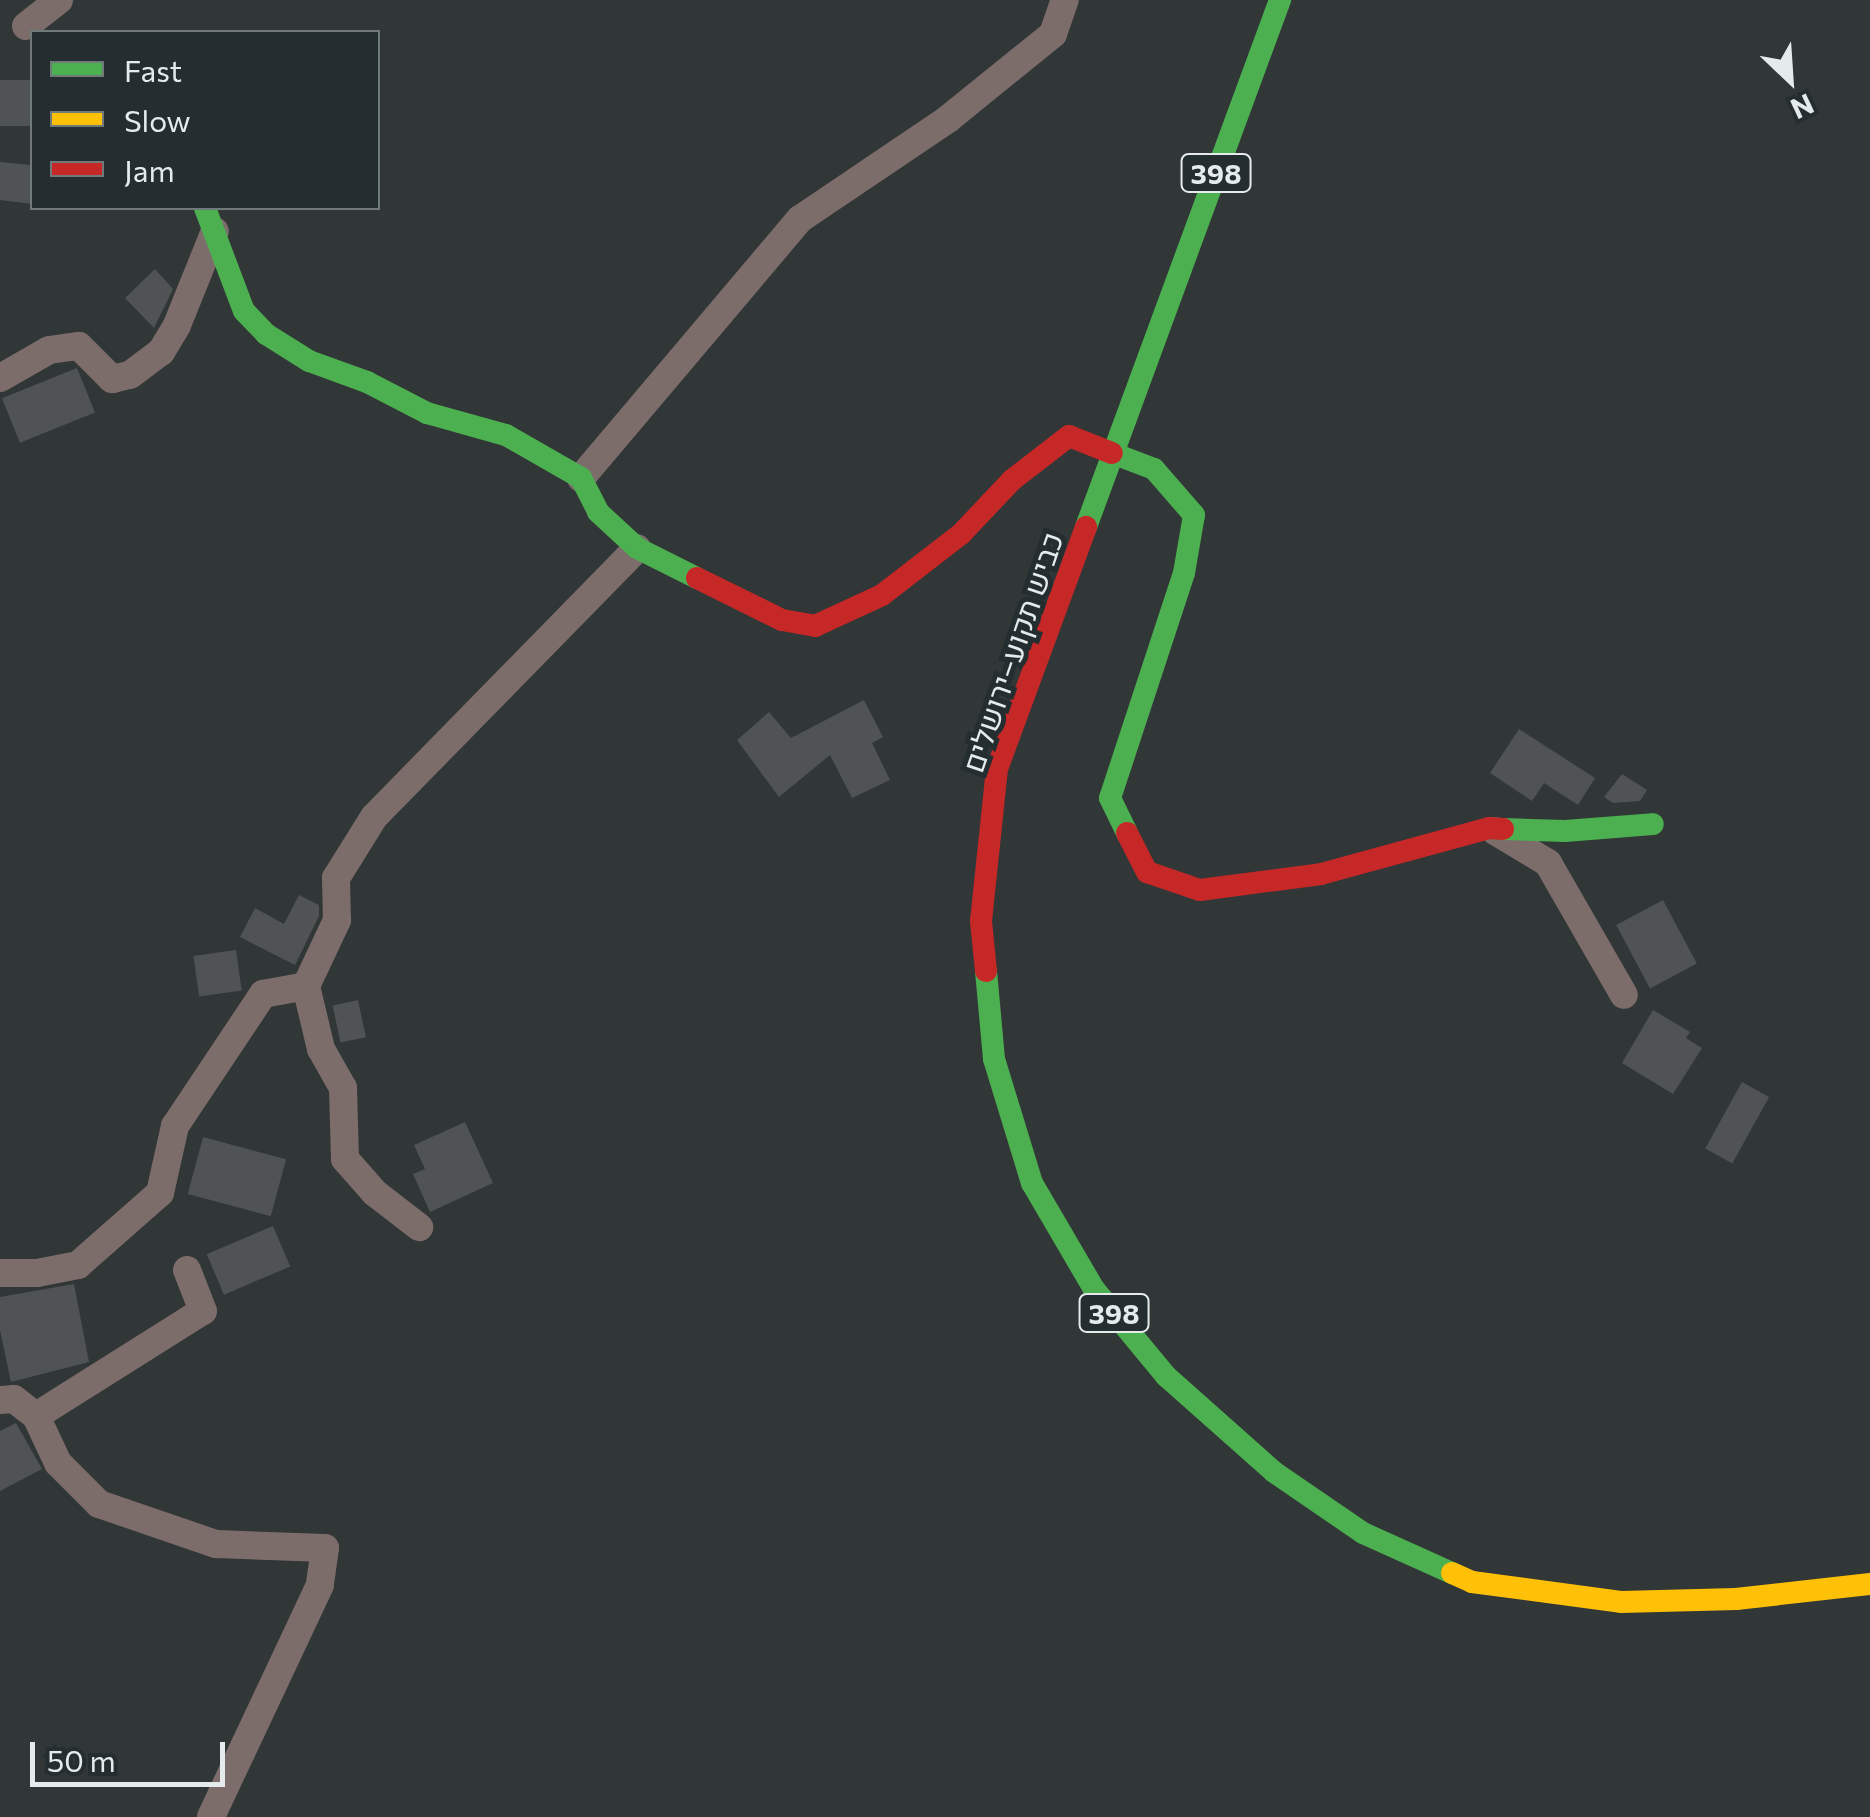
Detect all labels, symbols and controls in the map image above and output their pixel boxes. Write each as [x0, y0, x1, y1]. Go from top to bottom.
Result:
legend [30, 30, 380, 210]
north arrow [1740, 30, 1840, 130]
text: Fast [124, 51, 182, 88]
text: N [1786, 87, 1819, 127]
text: Slow [124, 101, 191, 138]
road number: 398 [1178, 150, 1254, 196]
text: Jam [124, 151, 175, 188]
street label: כביש תקוע–ירושלים [954, 527, 1070, 777]
road number: 398 [1076, 1290, 1152, 1336]
scale bar [35, 1722, 230, 1784]
text: 50 m [47, 1741, 116, 1778]

